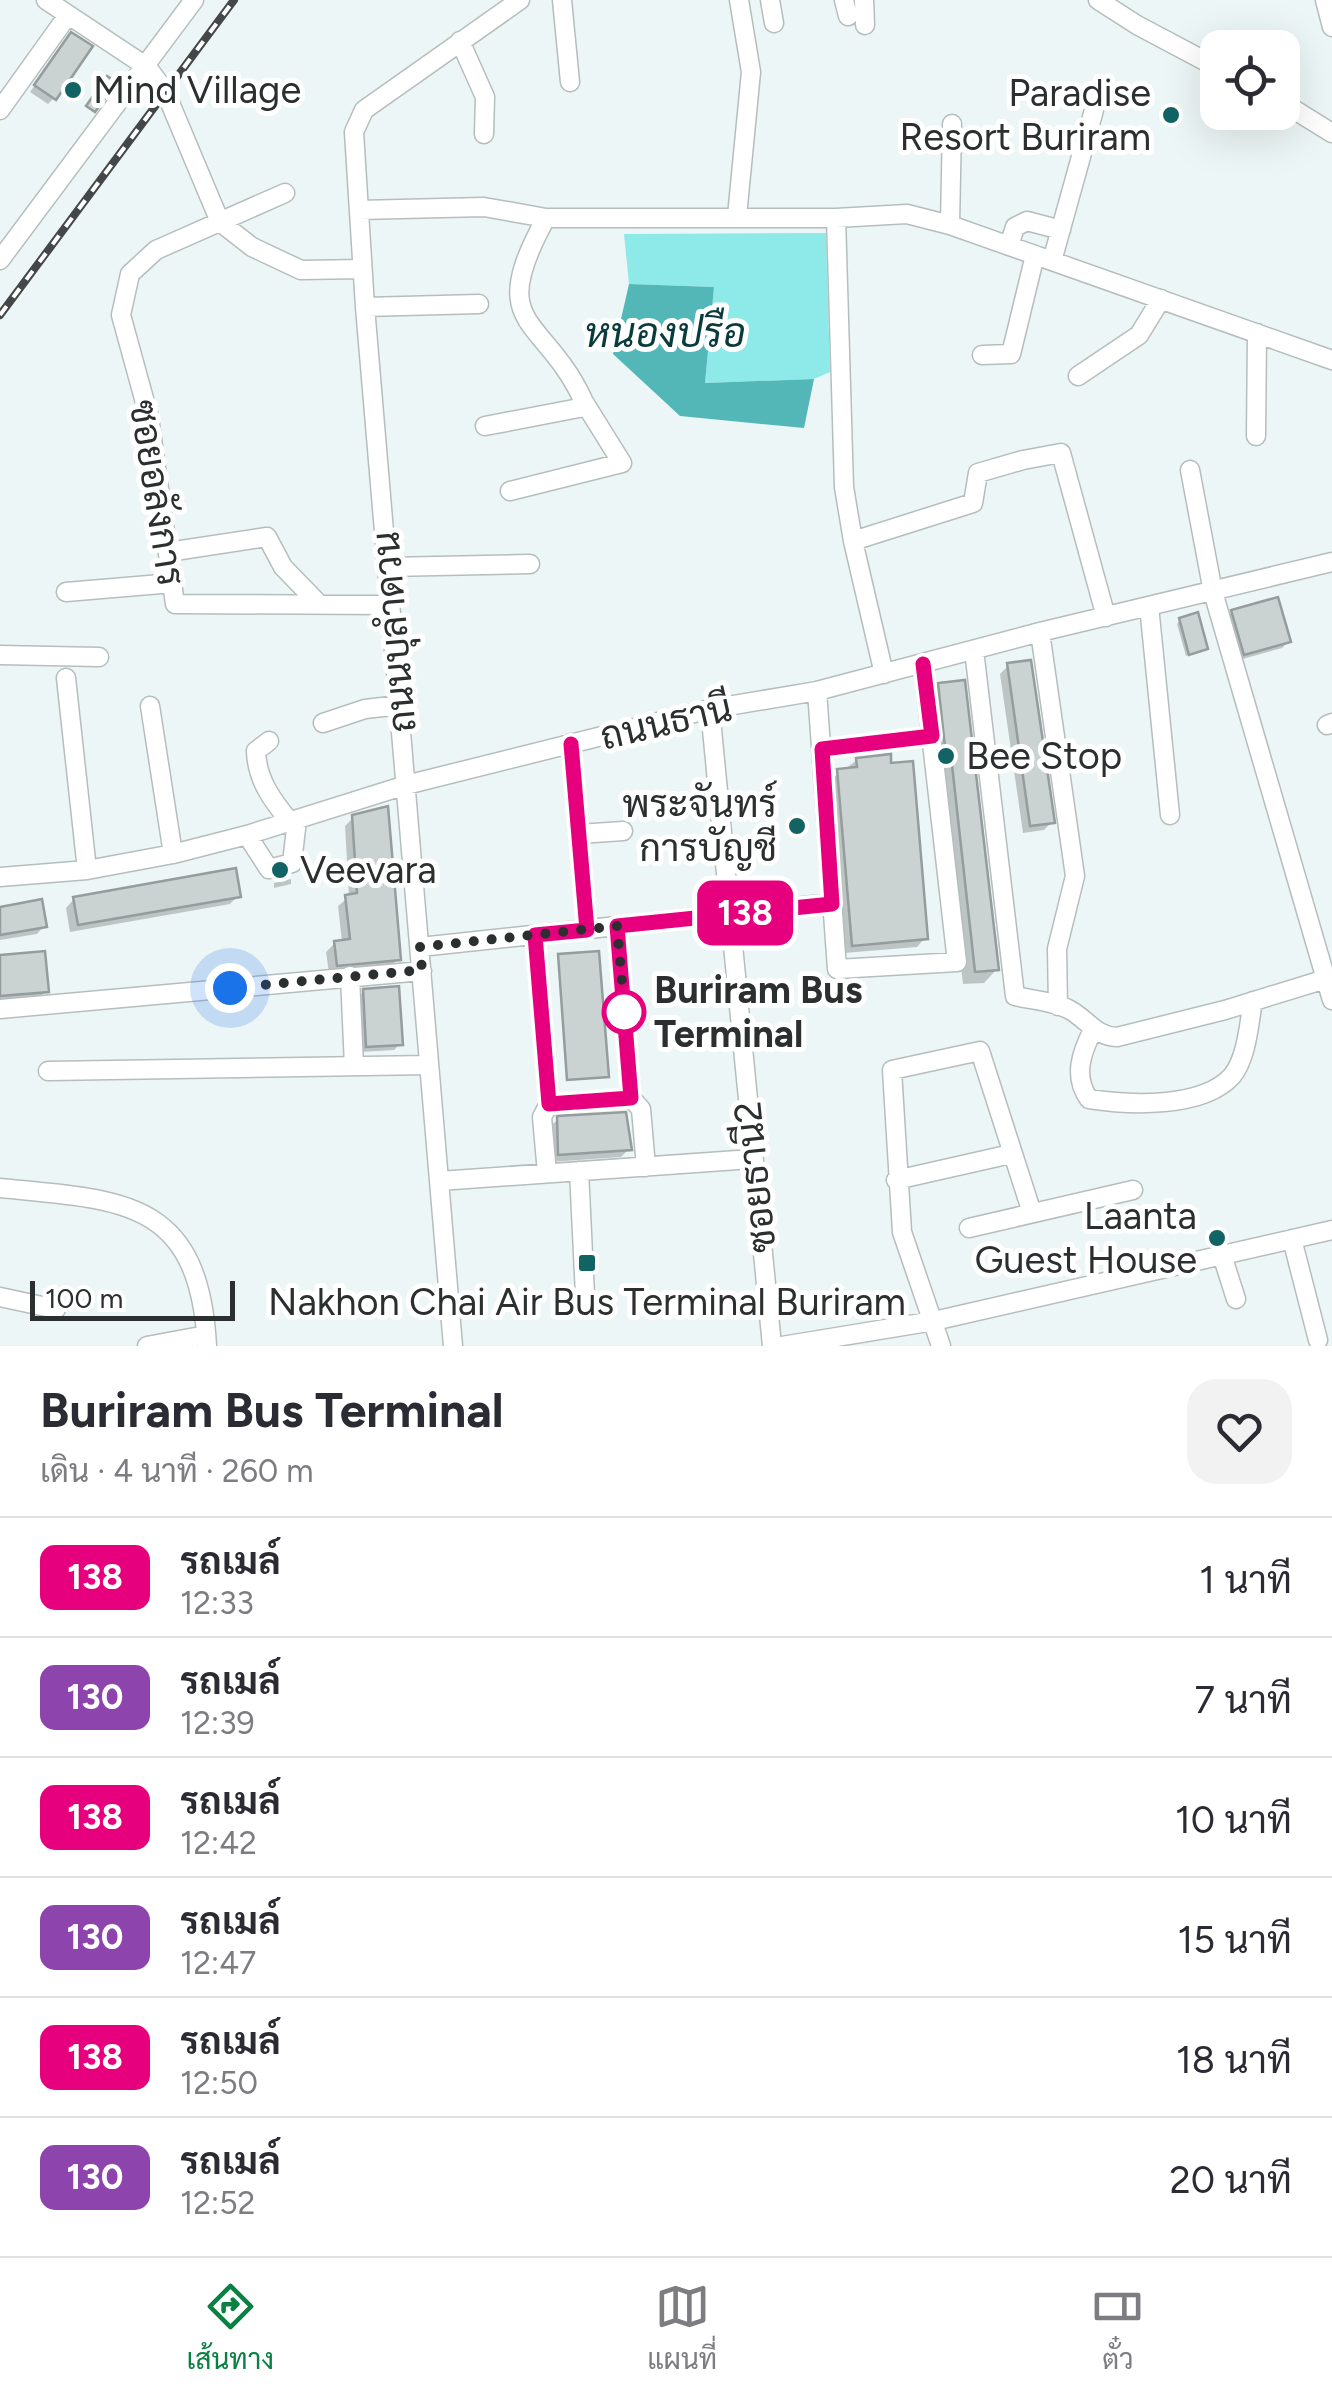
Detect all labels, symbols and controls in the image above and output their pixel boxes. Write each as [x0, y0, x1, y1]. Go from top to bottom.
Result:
map controls [1200, 30, 1300, 130]
button: locate [1200, 30, 1300, 130]
place label: Mind Village [93, 67, 301, 113]
place label: Paradise Resort Buriram [899, 70, 1151, 160]
marker: Mind Village [62, 79, 84, 101]
marker: Paradise Resort Buriram [1160, 104, 1182, 126]
water label: หนองปรือ [584, 307, 746, 357]
street label: ซอยอลังการ [120, 397, 194, 589]
street label: ถนนบุลำดวน [362, 529, 428, 734]
street label: ถนนธานี [596, 685, 736, 759]
place label: Bee Stop [966, 733, 1122, 779]
marker: Bee Stop [935, 745, 957, 767]
place label: พระจันทร์ การบัญชี [622, 780, 777, 871]
marker: พระจันทร์ การบัญชี [786, 815, 808, 837]
place label: Veevara [300, 847, 437, 893]
marker: Veevara [269, 859, 291, 881]
line badge: 138 [688, 880, 802, 946]
text: 138 [717, 892, 773, 934]
your location [205, 963, 255, 1013]
place label: Buriram Bus Terminal [654, 967, 863, 1057]
marker: Buriram Bus Terminal [603, 991, 645, 1033]
street label: ซอยธานี2 [724, 1099, 786, 1255]
place label: Laanta Guest House [974, 1193, 1197, 1283]
marker: Laanta Guest House [1206, 1227, 1228, 1249]
marker: Nakhon Chai Air Bus Terminal Buriram [576, 1252, 598, 1274]
scale bar [30, 1276, 235, 1320]
place label: Nakhon Chai Air Bus Terminal Buriram [268, 1279, 906, 1325]
text: 100 m [45, 1281, 123, 1315]
button: heart [1187, 1379, 1292, 1484]
text: Buriram Bus Terminal [40, 1381, 504, 1439]
text: เดิน · 4 นาที · 260 m [40, 1452, 313, 1490]
text: รถเมล์ [180, 1538, 281, 1584]
text: 138 [67, 1556, 123, 1598]
text: 1 นาที [1199, 1557, 1292, 1603]
text: 12:33 [180, 1584, 254, 1622]
text: รถเมล์ [180, 1658, 281, 1704]
text: 130 [67, 1676, 123, 1718]
text: 7 นาที [1195, 1677, 1292, 1723]
text: 12:39 [180, 1704, 255, 1742]
text: รถเมล์ [180, 1778, 281, 1824]
text: 138 [67, 1796, 123, 1838]
text: 10 นาที [1175, 1797, 1292, 1843]
text: 12:42 [180, 1824, 257, 1862]
text: รถเมล์ [180, 1898, 281, 1944]
text: 130 [67, 1916, 123, 1958]
text: 15 นาที [1177, 1917, 1292, 1963]
text: 12:47 [180, 1944, 256, 1982]
text: รถเมล์ [180, 2018, 281, 2064]
text: 138 [67, 2036, 123, 2078]
text: 18 นาที [1176, 2037, 1292, 2083]
text: 12:50 [180, 2064, 258, 2102]
text: รถเมล์ [180, 2138, 281, 2184]
text: 130 [67, 2156, 123, 2198]
text: 20 นาที [1169, 2157, 1292, 2203]
text: 12:52 [180, 2184, 256, 2222]
tab: เส้นทาง [187, 2279, 274, 2376]
tab: แผนที่ [647, 2279, 717, 2376]
tab: ตั๋ว [1090, 2279, 1145, 2376]

